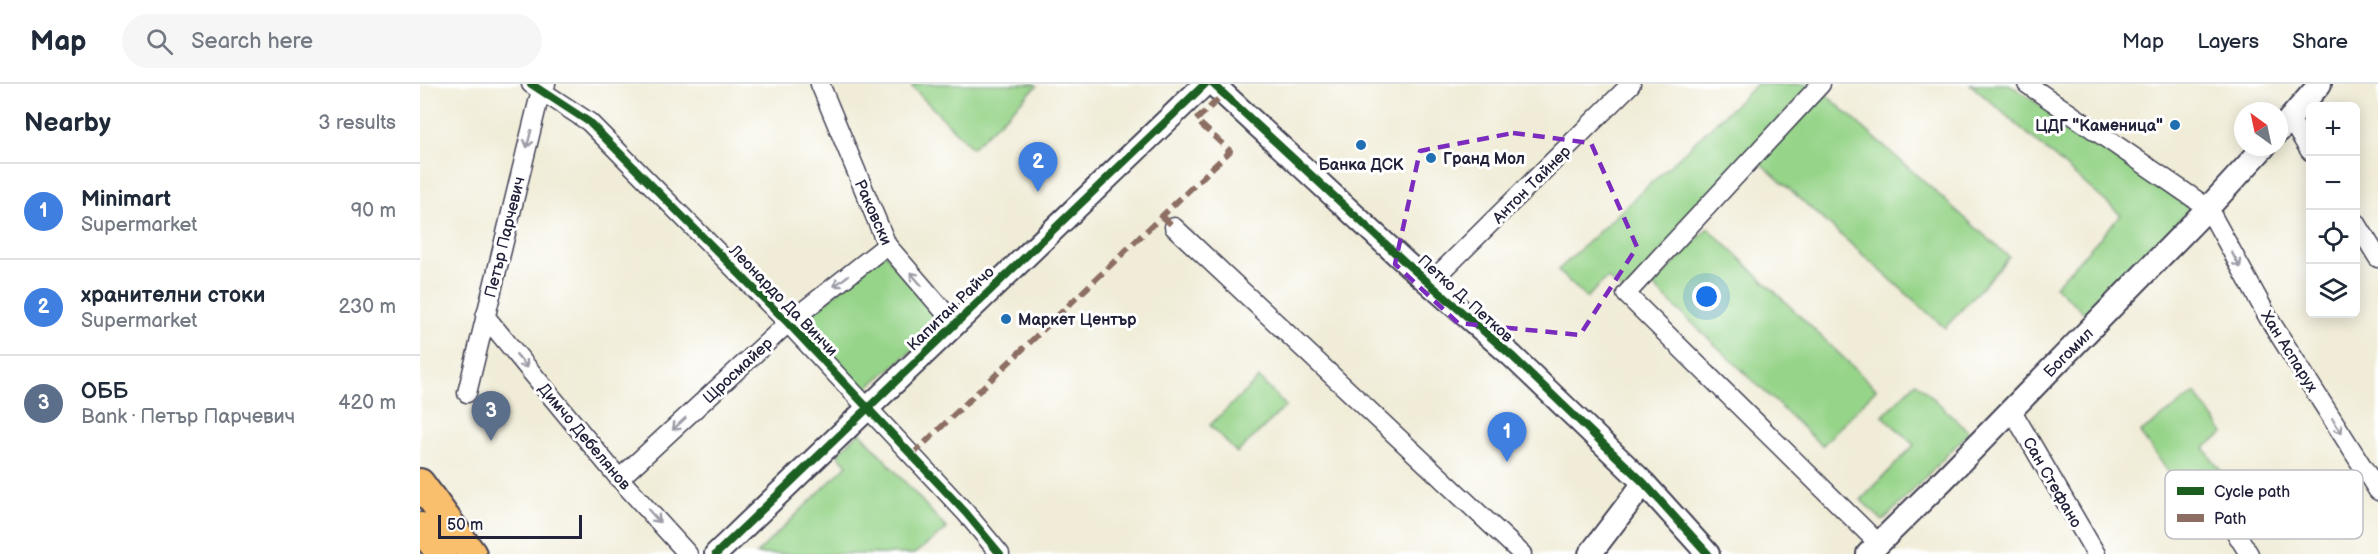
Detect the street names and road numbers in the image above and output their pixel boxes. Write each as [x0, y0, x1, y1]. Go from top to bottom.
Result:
street label: Антон Тайнер [1488, 142, 1575, 229]
street label: Петър Парчевич [481, 175, 530, 300]
street label: Раковски [850, 177, 896, 248]
street label: Леонардо Да Винчи [724, 241, 841, 361]
street label: Петко Д. Петков [1414, 251, 1517, 347]
street label: Капитан Райчо [904, 263, 998, 355]
street label: Хан Аспарух [2256, 308, 2321, 396]
street label: Богомил [2040, 324, 2098, 382]
street label: Щросмайер [699, 334, 777, 408]
street label: Димчо Дебелянов [534, 380, 634, 495]
street label: Сан Стефано [2018, 434, 2085, 531]

